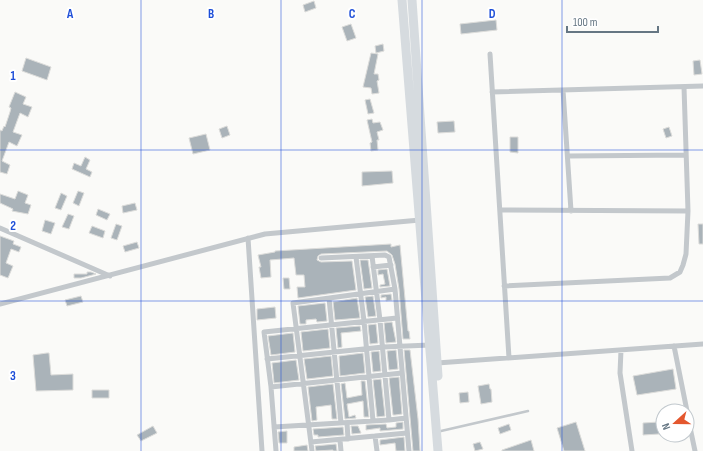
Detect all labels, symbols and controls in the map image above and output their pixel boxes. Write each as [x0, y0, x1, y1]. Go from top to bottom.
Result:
text: A [66, 6, 74, 22]
text: B [208, 6, 214, 22]
text: C [349, 6, 356, 22]
text: D [489, 6, 496, 22]
scale bar [567, 8, 658, 34]
text: 100 m [573, 15, 598, 30]
text: 1 [10, 68, 16, 84]
text: 2 [10, 218, 16, 234]
text: 3 [10, 368, 16, 384]
north arrow [655, 403, 695, 443]
text: N [659, 421, 673, 431]

